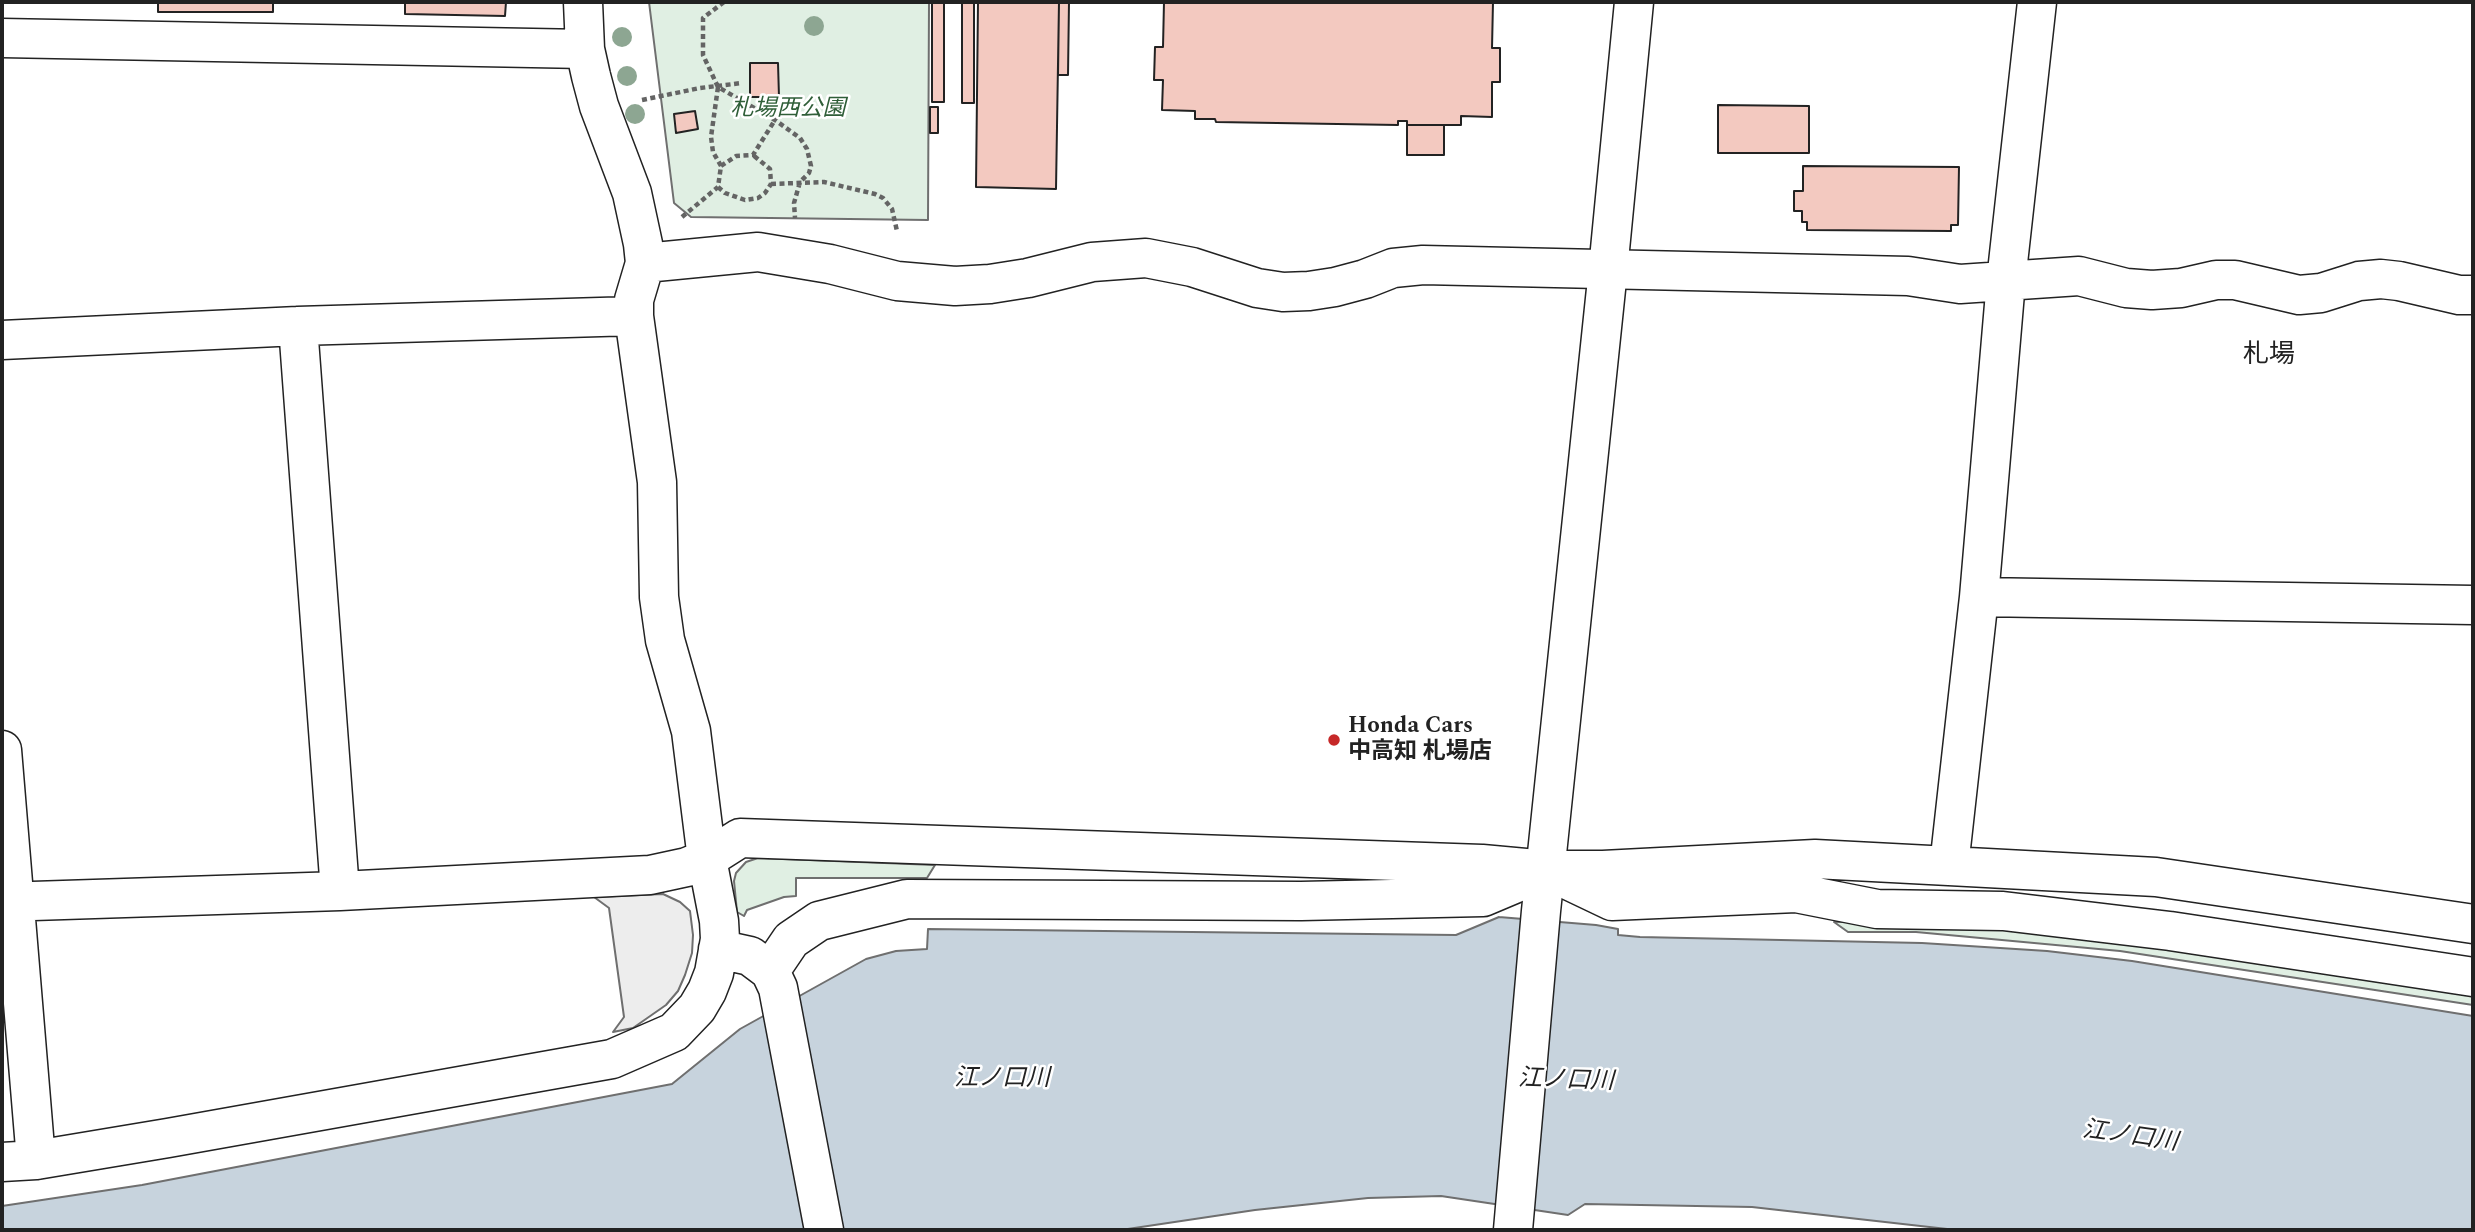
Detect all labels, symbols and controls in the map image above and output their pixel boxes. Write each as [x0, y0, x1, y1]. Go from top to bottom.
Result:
park label: 札場西公園 [731, 96, 845, 124]
district label: 札場 [2243, 341, 2295, 373]
place label: Honda Cars 中高知 札場店 [1348, 713, 1492, 767]
marker: Honda Cars 中高知 札場店 [1326, 732, 1342, 748]
water label: 江ノ口川 [954, 1066, 1050, 1094]
water label: 江ノ口川 [1518, 1066, 1614, 1098]
water label: 江ノ口川 [2080, 1117, 2180, 1159]

